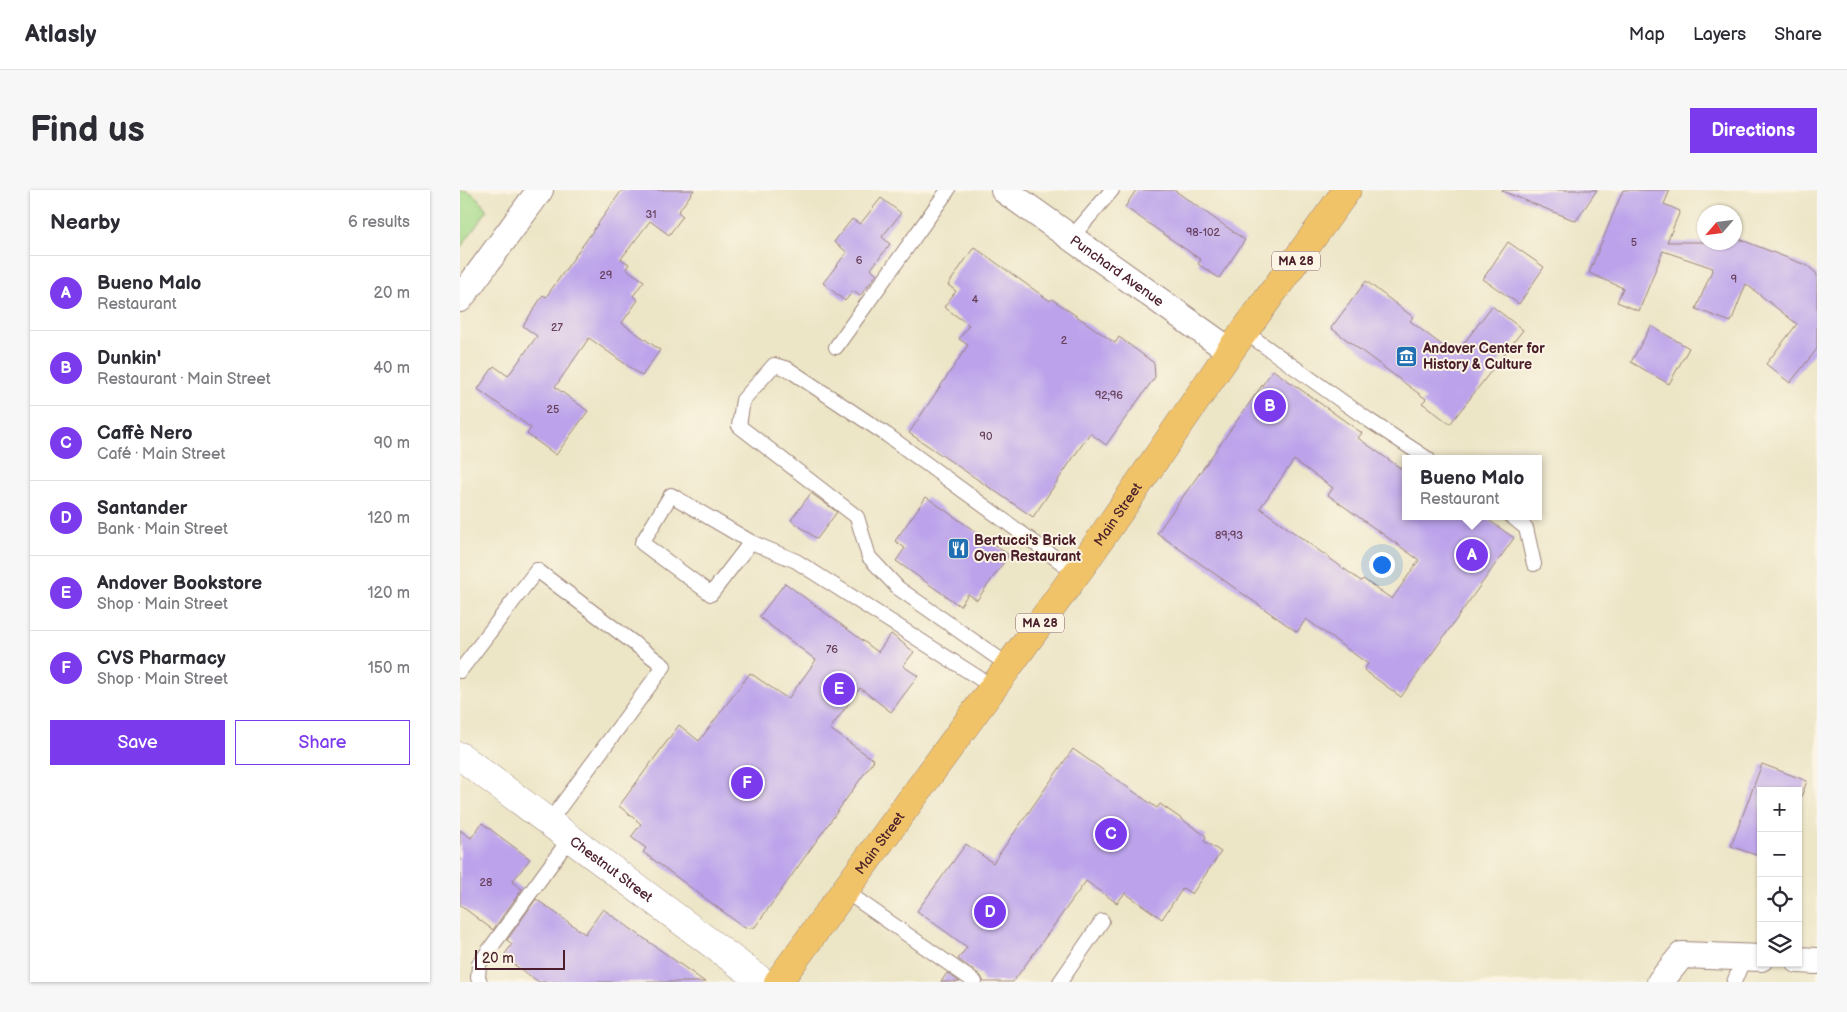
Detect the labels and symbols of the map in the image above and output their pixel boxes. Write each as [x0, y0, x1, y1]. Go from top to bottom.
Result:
north arrow [1697, 205, 1742, 250]
house number: 31 [645, 208, 657, 221]
house number: 98-102 [1186, 226, 1221, 239]
street label: Punchard Avenue [1067, 231, 1167, 310]
house number: 5 [1631, 236, 1637, 249]
road number: MA 28 [1272, 251, 1320, 270]
house number: 6 [856, 254, 863, 267]
house number: 29 [600, 269, 612, 282]
house number: 9 [1731, 273, 1737, 286]
house number: 4 [972, 293, 979, 306]
house number: 27 [551, 321, 564, 334]
house number: 2 [1061, 334, 1068, 347]
place label: Andover Center for History & Culture [1422, 340, 1545, 373]
museum icon: Andover Center for History & Culture [1395, 344, 1419, 368]
pin: B [1254, 387, 1286, 425]
house number: 92;96 [1095, 389, 1123, 402]
house number: 25 [547, 403, 559, 416]
house number: 90 [980, 430, 993, 443]
street label: Main Street [1090, 479, 1146, 549]
house number: 89;93 [1215, 529, 1243, 542]
place label: Bertucci's Brick Oven Restaurant [974, 532, 1081, 565]
restaurant icon: Bertucci's Brick Oven Restaurant [946, 536, 970, 560]
pin: A [1456, 536, 1488, 574]
your location [1369, 552, 1395, 578]
road number: MA 28 [1016, 613, 1064, 632]
house number: 76 [826, 643, 838, 656]
pin: E [823, 670, 855, 708]
pin: F [731, 764, 763, 802]
street label: Main Street [851, 808, 908, 878]
pin: C [1095, 815, 1127, 853]
street label: Chestnut Street [567, 833, 657, 906]
house number: 28 [480, 876, 492, 889]
pin: D [974, 893, 1006, 931]
scale bar [475, 947, 565, 970]

